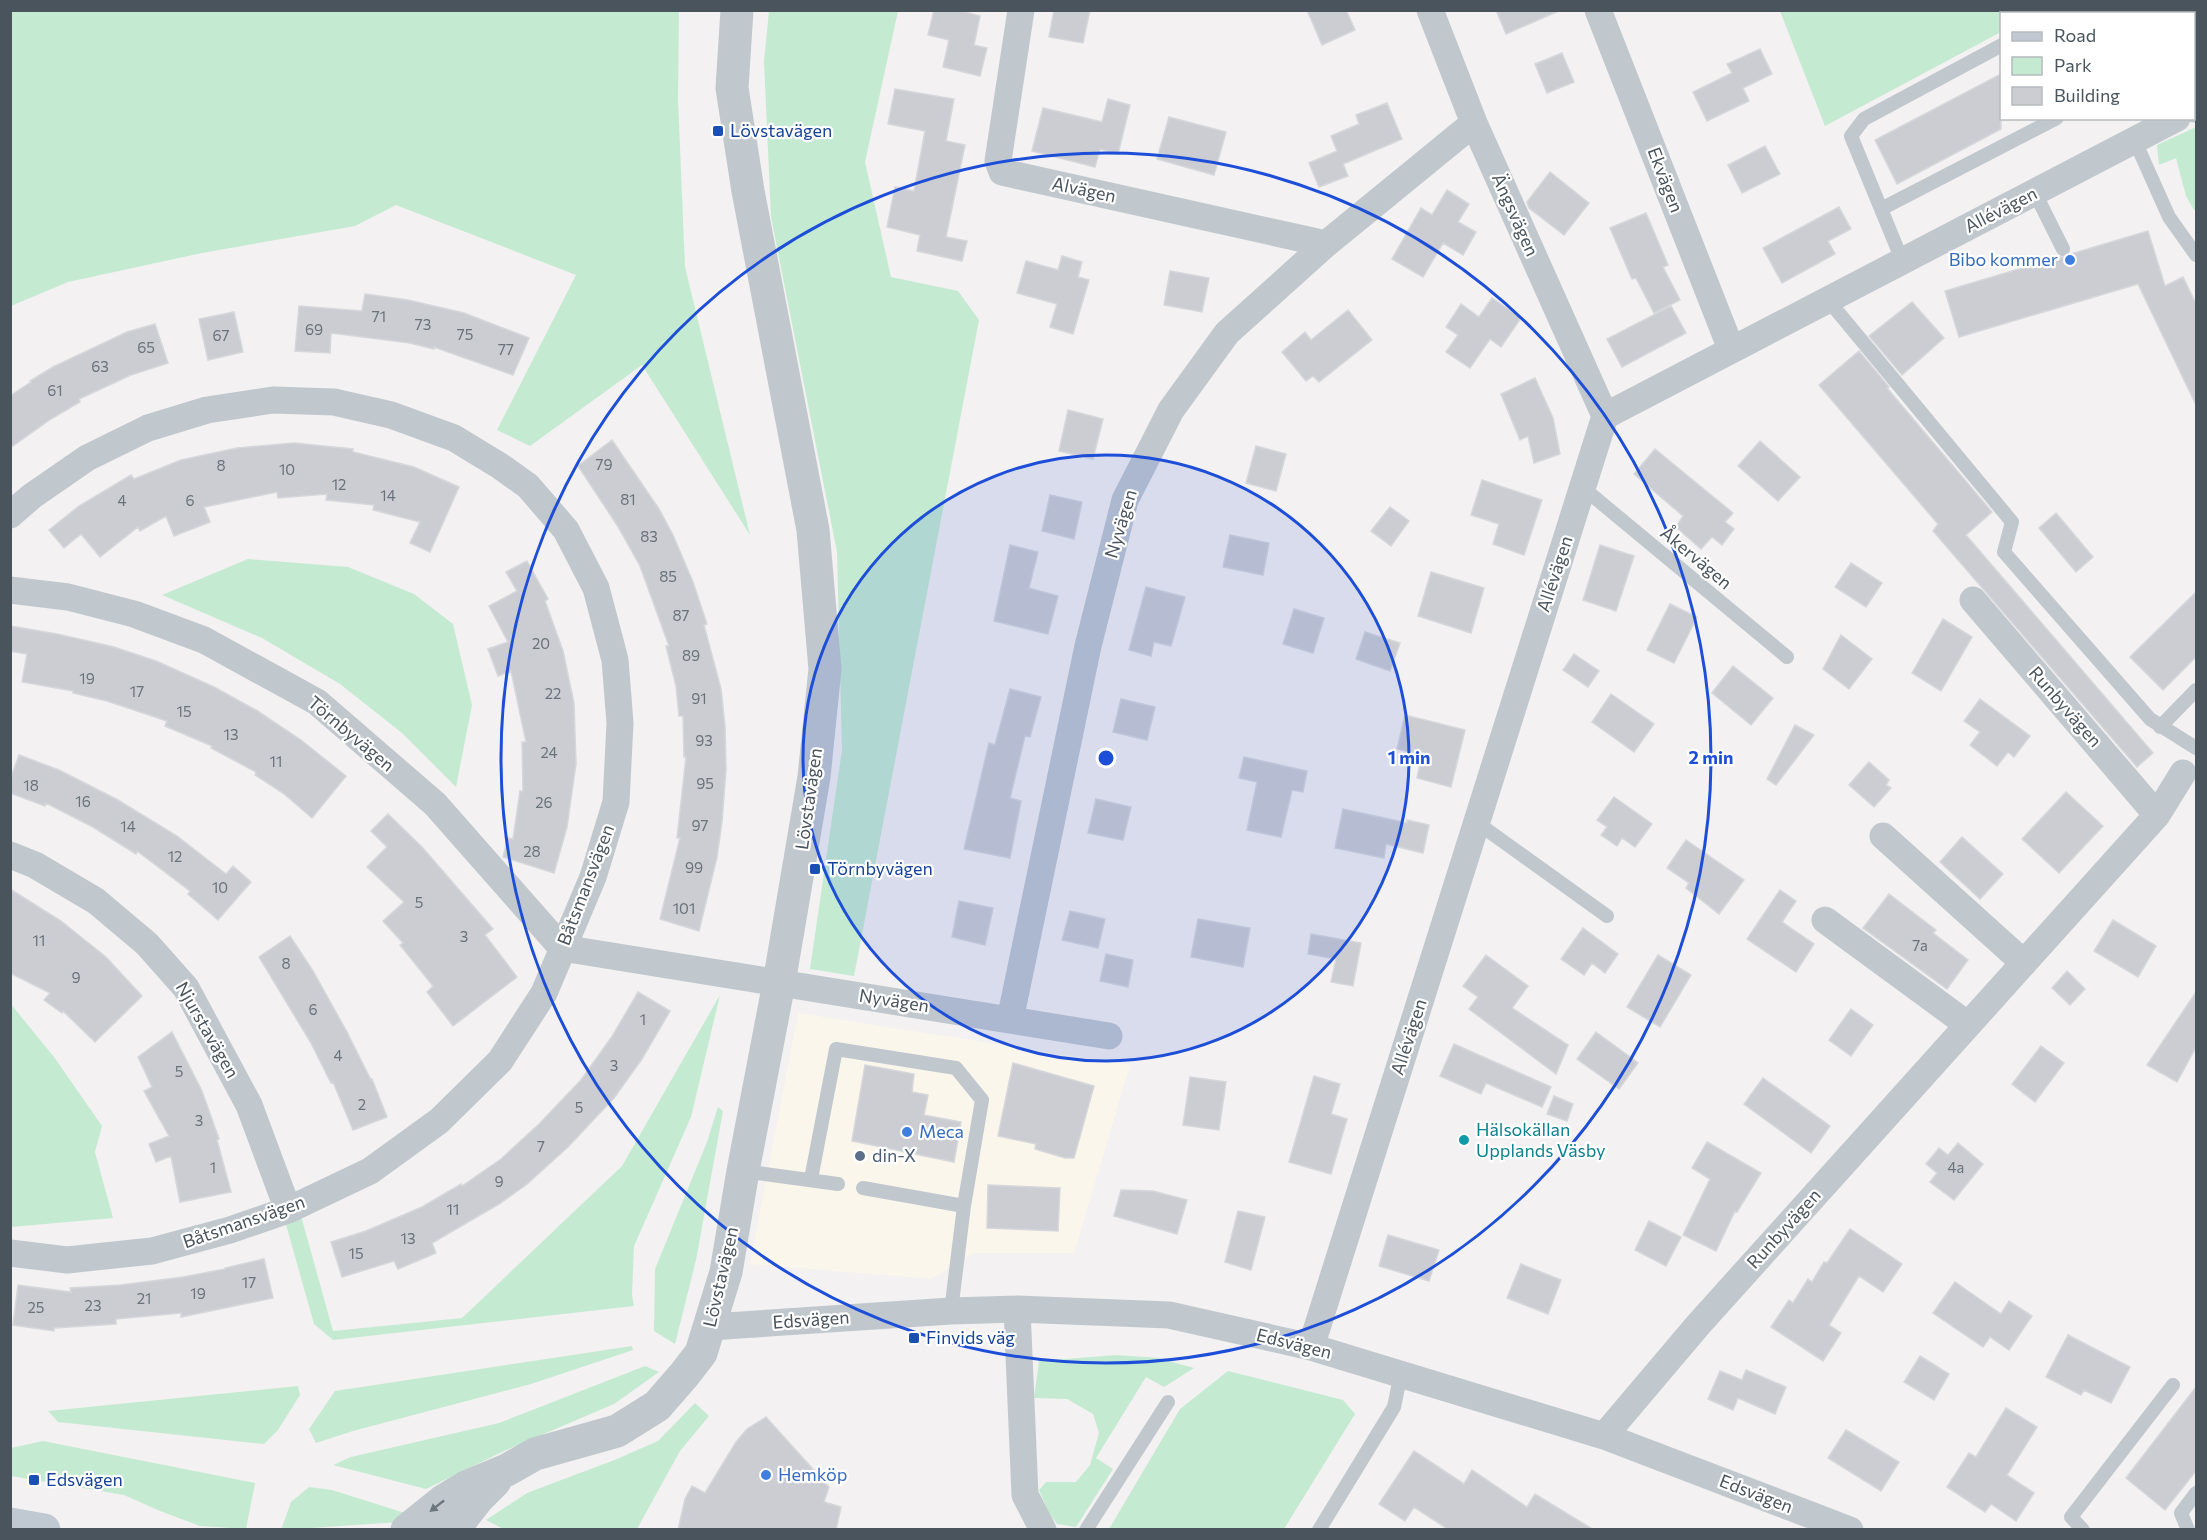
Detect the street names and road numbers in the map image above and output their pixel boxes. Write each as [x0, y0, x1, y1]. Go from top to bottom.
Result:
street label: Ekvägen [1643, 144, 1688, 215]
street label: Ängsvägen [1488, 170, 1544, 259]
street label: Alvägen [1050, 172, 1118, 207]
street label: Allévägen [1961, 181, 2041, 237]
street label: Nyvägen [1099, 487, 1141, 561]
street label: Åkervägen [1657, 521, 1737, 593]
street label: Allévägen [1531, 533, 1577, 614]
street label: Runbyvägen [2025, 661, 2107, 751]
street label: Törnbyvägen [304, 691, 399, 776]
street label: Lövstavägen [790, 747, 826, 851]
street label: Båtsmansvägen [552, 821, 618, 948]
street label: Njurstavägen [171, 977, 244, 1082]
street label: Nyvägen [858, 984, 931, 1016]
street label: Allévägen [1385, 996, 1431, 1077]
street label: Runbyvägen [1742, 1184, 1825, 1273]
street label: Båtsmansvägen [180, 1190, 308, 1252]
street label: Lövstavägen [698, 1224, 742, 1329]
street label: Edsvägen [772, 1305, 850, 1333]
street label: Edsvägen [1254, 1323, 1334, 1363]
street label: Edsvägen [1717, 1469, 1796, 1517]

